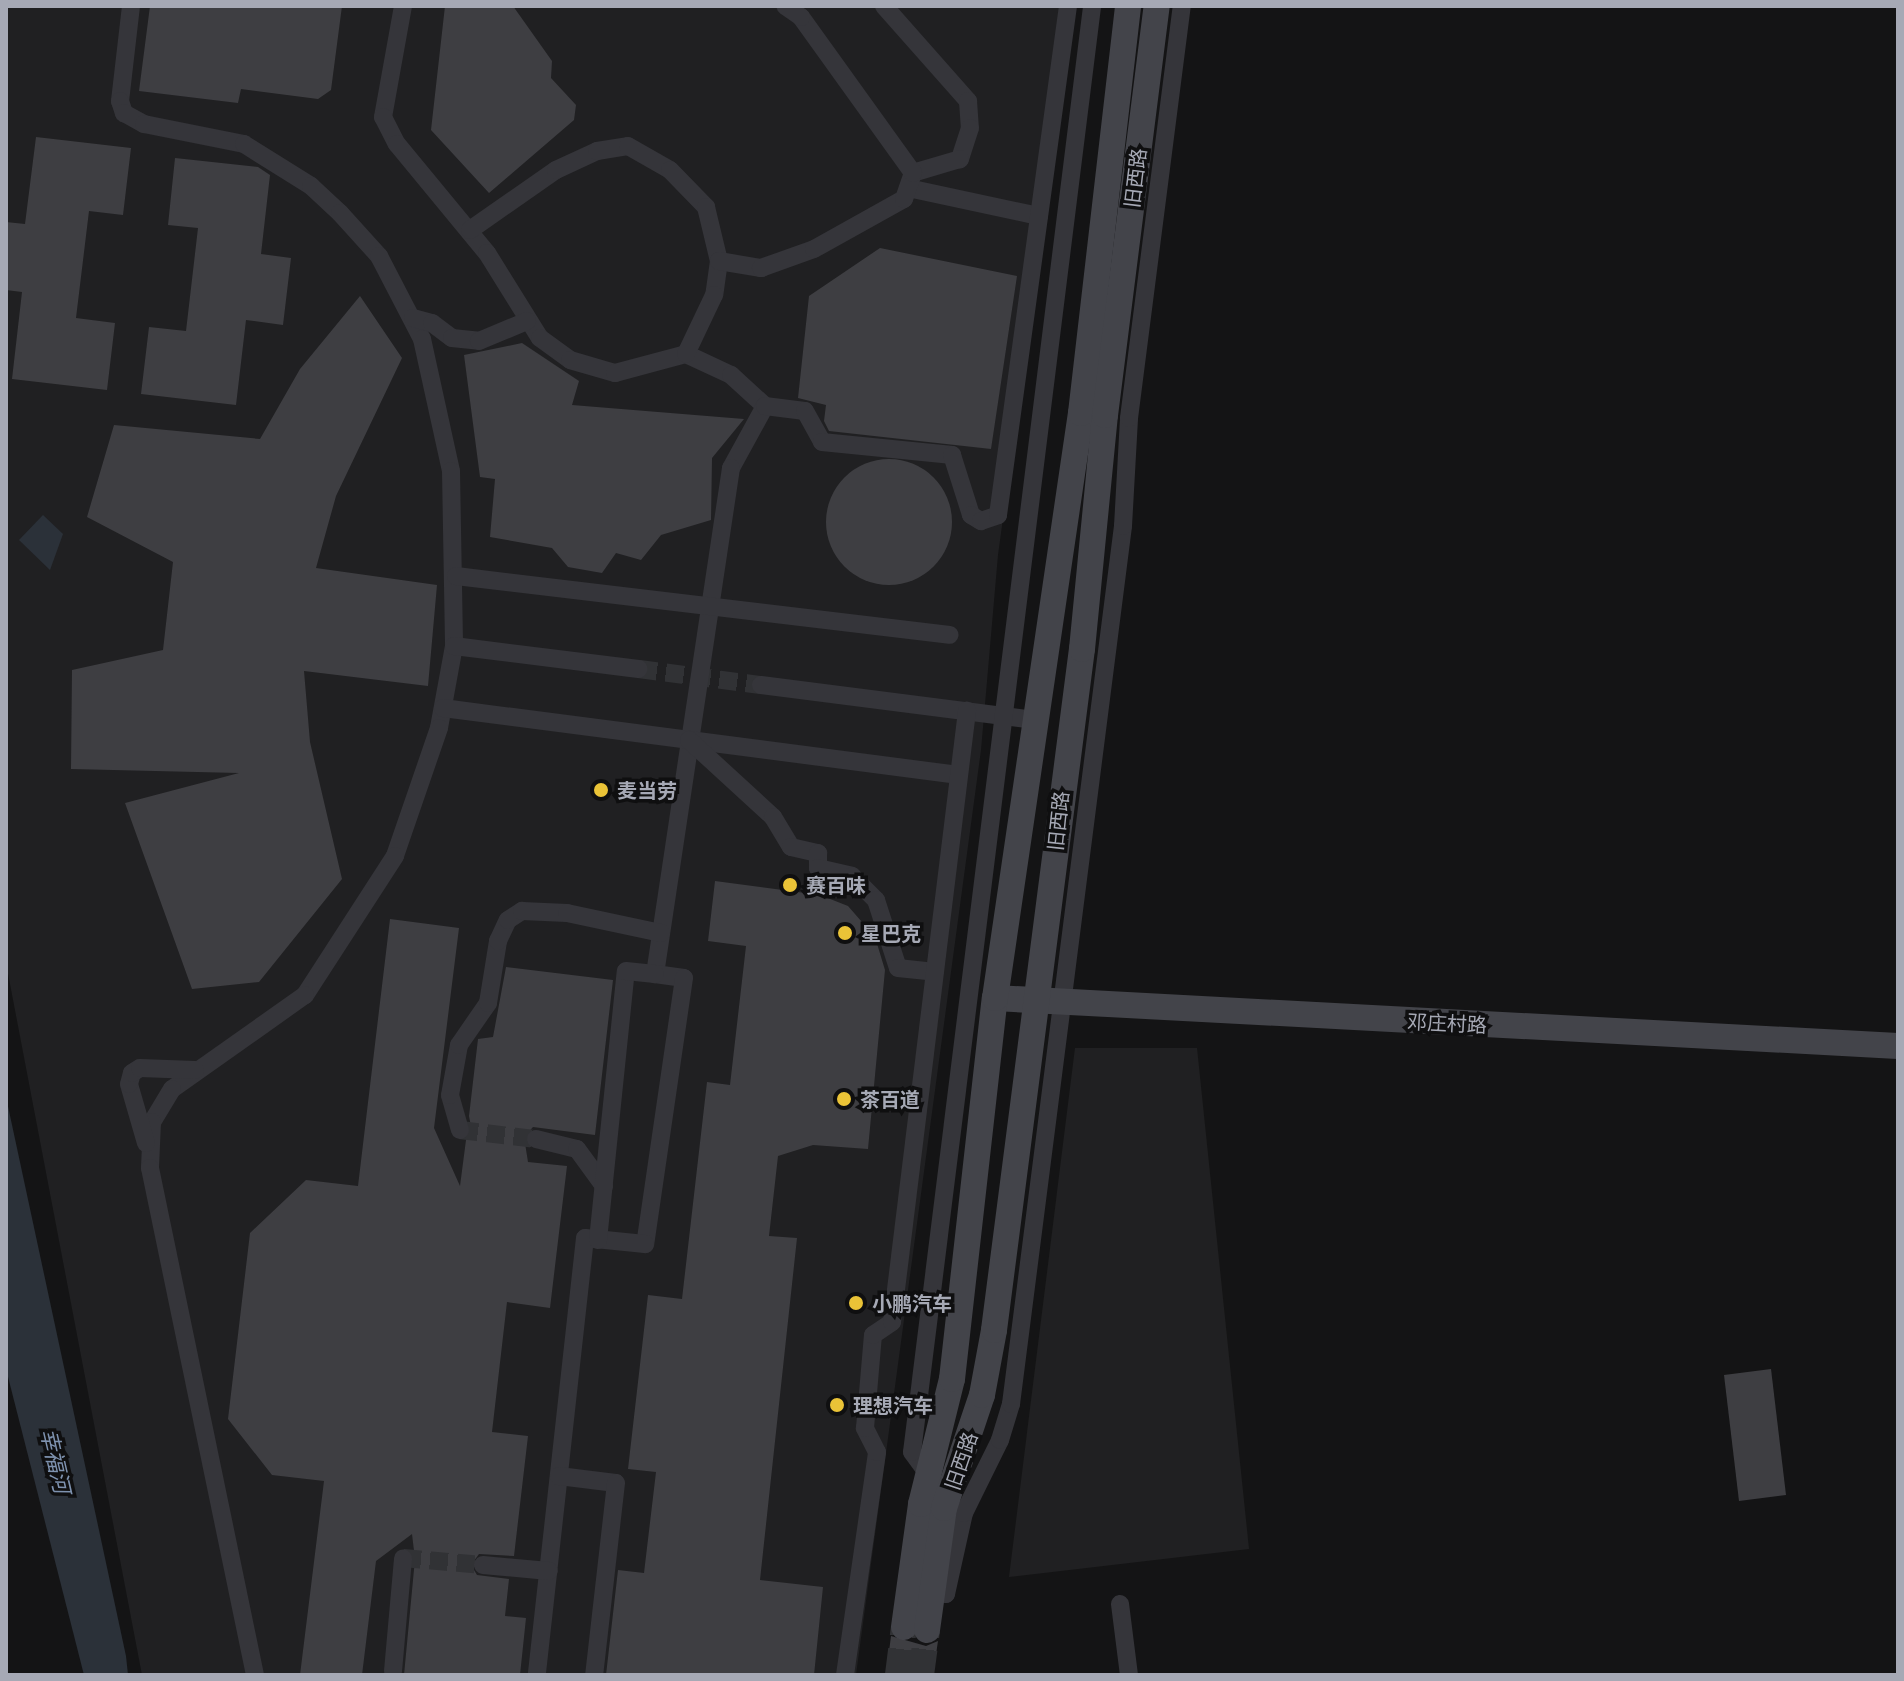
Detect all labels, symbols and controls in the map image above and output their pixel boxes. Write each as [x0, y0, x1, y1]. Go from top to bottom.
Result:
street label: 旧西路 [1119, 147, 1151, 209]
place label: 麦当劳 [617, 778, 677, 802]
marker: 麦当劳 [592, 781, 610, 799]
street label: 旧西路 [1043, 790, 1073, 852]
place label: 赛百味 [806, 873, 866, 897]
marker: 赛百味 [781, 876, 799, 894]
place label: 星巴克 [861, 921, 921, 945]
marker: 星巴克 [836, 924, 854, 942]
street label: 邓庄村路 [1406, 1009, 1488, 1037]
place label: 茶百道 [860, 1087, 920, 1111]
marker: 茶百道 [835, 1090, 853, 1108]
place label: 小鹏汽车 [872, 1291, 952, 1315]
marker: 小鹏汽车 [847, 1294, 865, 1312]
place label: 理想汽车 [853, 1393, 933, 1417]
marker: 理想汽车 [828, 1396, 846, 1414]
water label: 幸福河 [35, 1426, 75, 1496]
street label: 旧西路 [940, 1429, 982, 1493]

